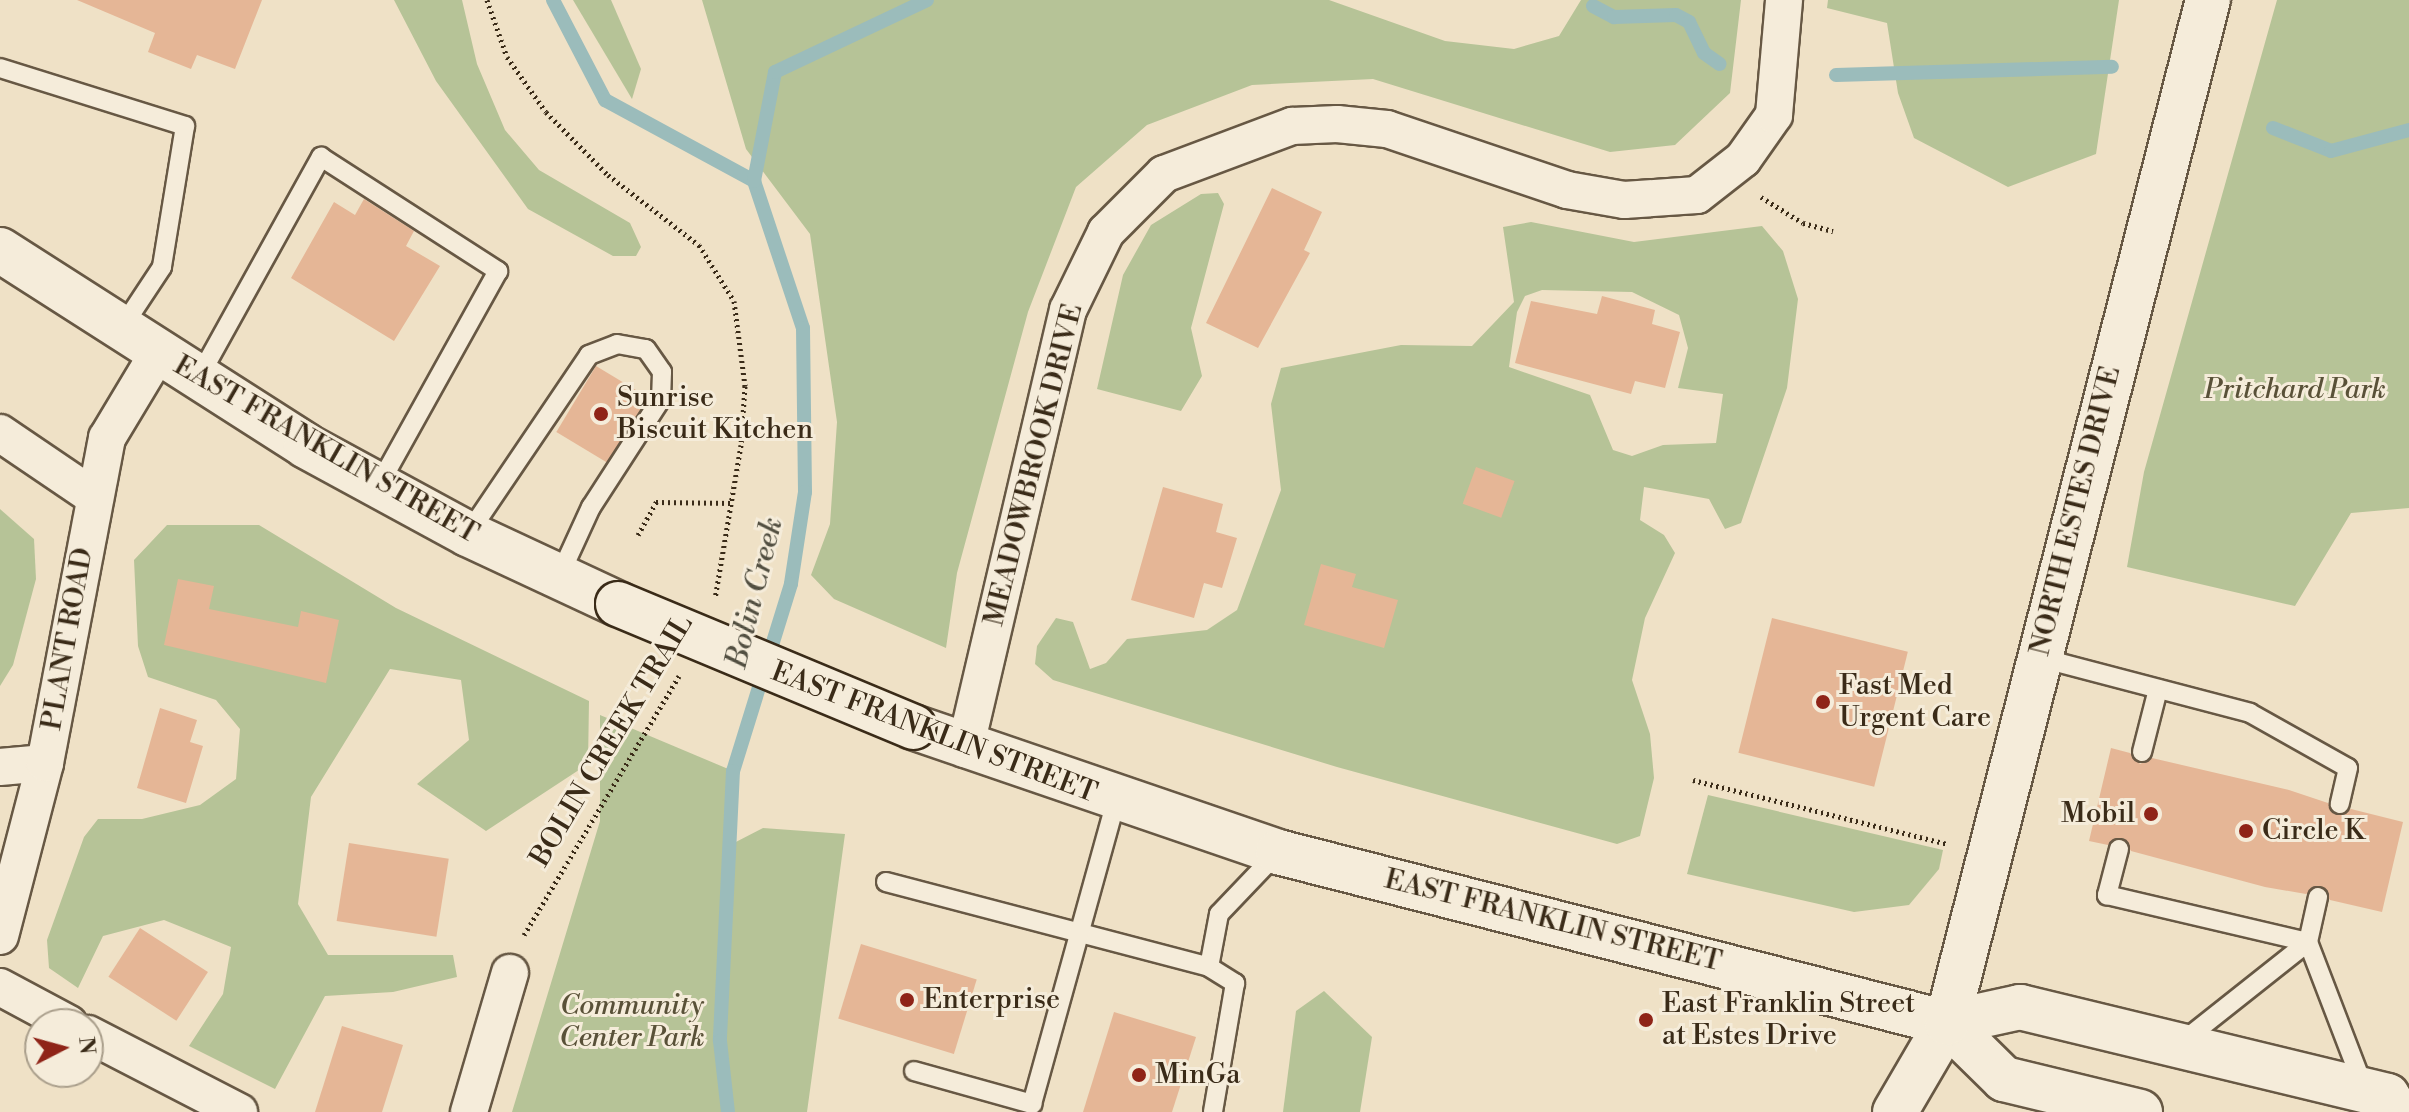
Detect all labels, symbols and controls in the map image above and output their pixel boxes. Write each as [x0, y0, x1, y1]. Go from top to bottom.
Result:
street label: MEADOWBROOK DRIVE [978, 300, 1090, 630]
street label: EAST FRANKLIN STREET [168, 349, 484, 551]
street label: NORTH ESTES DRIVE [2024, 363, 2128, 659]
park label: Pritchard Park [2204, 373, 2386, 407]
place label: Sunrise Biscuit Kitchen [617, 381, 813, 447]
marker: Sunrise Biscuit Kitchen [592, 405, 610, 423]
water label: Bolin Creek [719, 514, 791, 672]
street label: PLANT ROAD [35, 545, 101, 733]
street label: BOLIN CREEK TRAIL [524, 609, 700, 873]
street label: EAST FRANKLIN STREET [766, 655, 1102, 811]
place label: Fast Med Urgent Care [1839, 669, 1991, 735]
marker: Fast Med Urgent Care [1814, 693, 1832, 711]
place label: Mobil [2061, 797, 2135, 831]
marker: Mobil [2142, 805, 2160, 823]
place label: Circle K [2262, 814, 2365, 848]
marker: Circle K [2237, 822, 2255, 840]
street label: EAST FRANKLIN STREET [1381, 863, 1725, 979]
place label: Enterprise [923, 983, 1060, 1017]
place label: East Franklin Street at Estes Drive [1662, 987, 1915, 1053]
park label: Community Center Park [559, 989, 705, 1055]
marker: Enterprise [898, 991, 916, 1009]
north arrow [24, 1008, 104, 1088]
marker: East Franklin Street at Estes Drive [1637, 1011, 1655, 1029]
text: N [72, 1036, 101, 1056]
place label: MinGa [1155, 1058, 1240, 1092]
marker: MinGa [1130, 1066, 1148, 1084]

